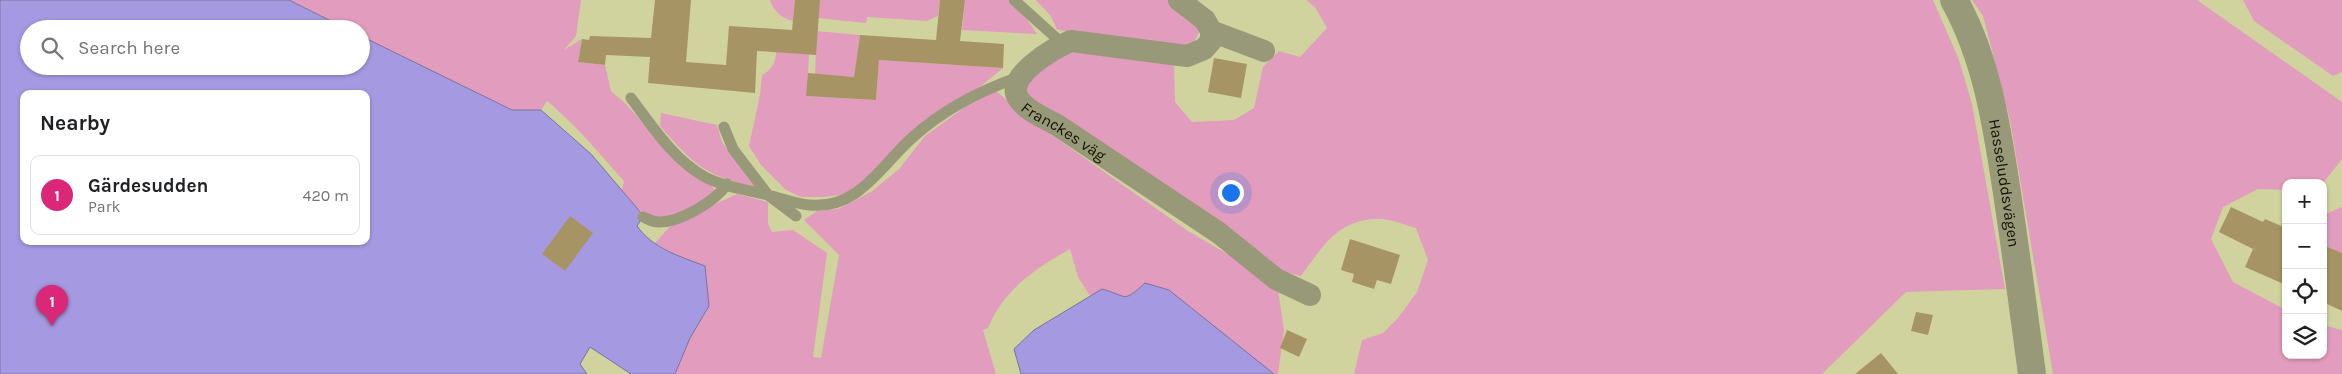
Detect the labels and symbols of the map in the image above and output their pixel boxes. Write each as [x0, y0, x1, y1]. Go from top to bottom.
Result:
street label: Franckes väg [1017, 98, 1110, 165]
street label: Hasseluddsvägen [1985, 117, 2024, 248]
your location [1218, 180, 1244, 206]
pin: 1 [36, 285, 68, 326]

